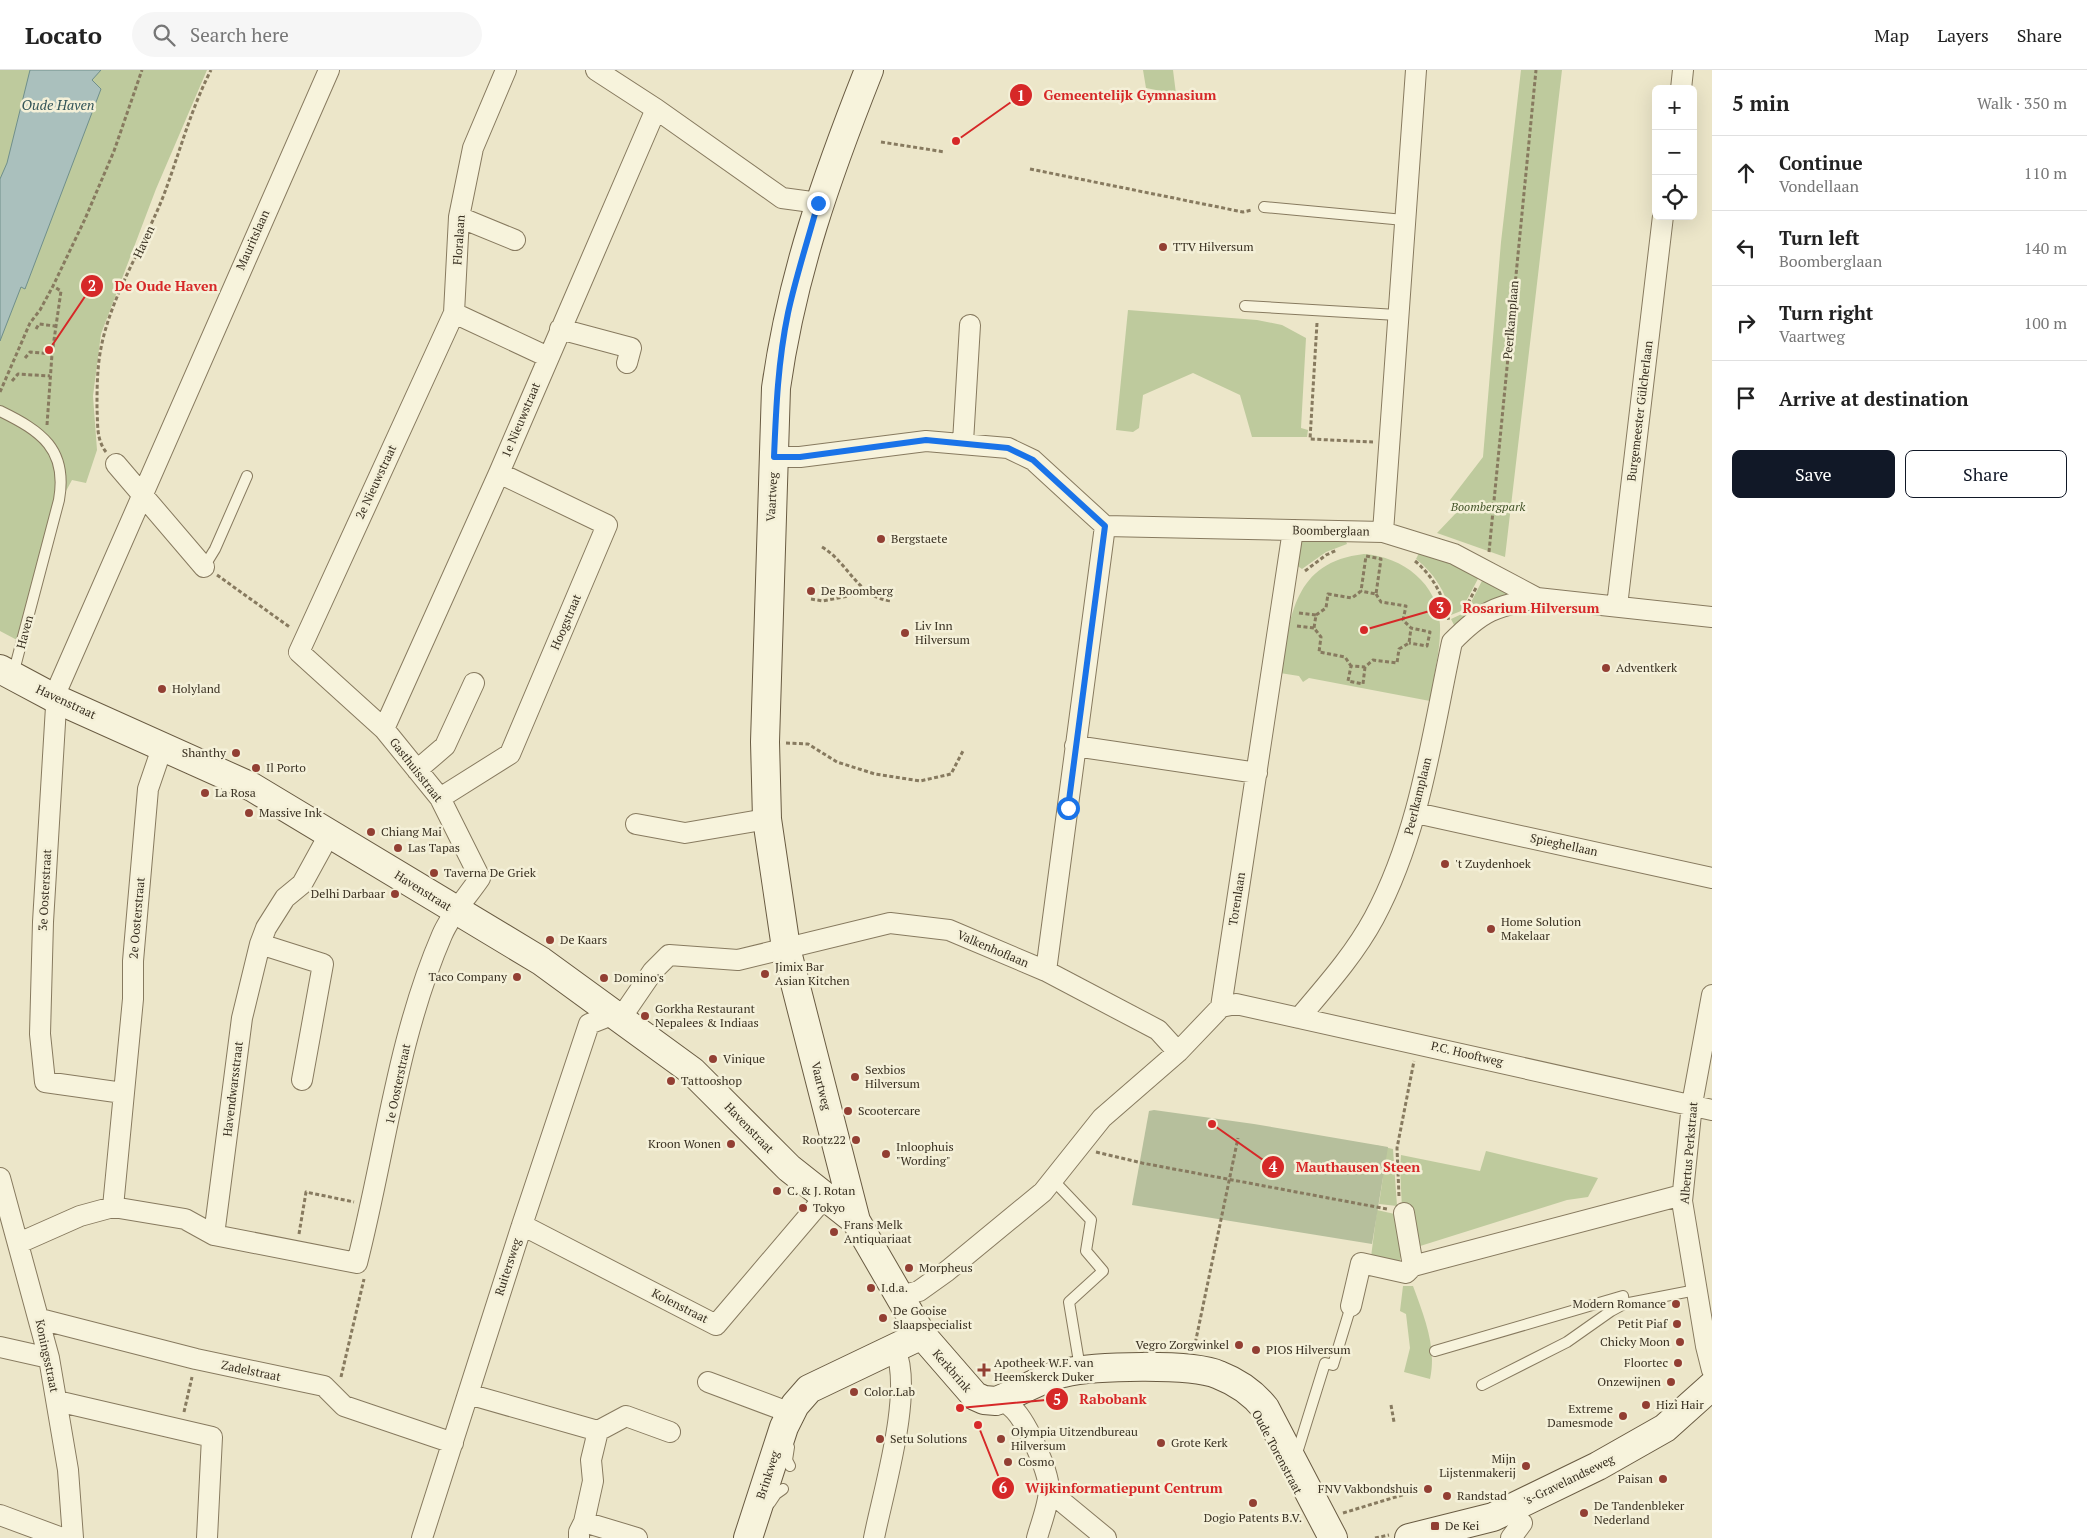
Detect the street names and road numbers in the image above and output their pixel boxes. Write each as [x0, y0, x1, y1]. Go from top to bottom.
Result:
street label: Mauritslaan [233, 207, 272, 272]
street label: Floralaan [449, 214, 468, 266]
street label: Haven [130, 223, 157, 260]
street label: Peerlkamplaan [1500, 280, 1521, 360]
street label: Burgemeester Gülcherlaan [1623, 340, 1656, 482]
street label: 1e Nieuwstraat [498, 379, 543, 460]
street label: 2e Nieuwstraat [352, 442, 400, 521]
street label: Vaartweg [763, 471, 780, 522]
street label: Boomberglaan [1292, 522, 1370, 539]
street label: Hoogstraat [547, 591, 584, 652]
street label: Haven [13, 614, 36, 650]
street label: Havenstraat [34, 681, 99, 722]
street label: Gasthuisstraat [387, 735, 447, 805]
street label: Peerlkamplaan [1401, 756, 1434, 836]
street label: Spieghellaan [1529, 830, 1599, 859]
street label: 3e Oosterstraat [35, 848, 54, 931]
street label: Havenstraat [392, 867, 455, 914]
street label: Torenlaan [1225, 871, 1248, 927]
street label: 2e Oosterstraat [125, 876, 148, 959]
street label: Valkenhoflaan [955, 927, 1031, 970]
street label: P.C. Hooftweg [1430, 1038, 1505, 1069]
street label: Havendwarsstraat [219, 1040, 246, 1137]
street label: 1e Oosterstraat [382, 1042, 413, 1126]
street label: Vaartweg [808, 1060, 835, 1112]
street label: Havenstraat [722, 1099, 778, 1157]
street label: Albertus Perkstraat [1677, 1101, 1701, 1205]
street label: Ruitersweg [491, 1236, 524, 1297]
street label: Kolenstraat [649, 1285, 711, 1326]
street label: Koningsstraat [32, 1318, 63, 1394]
street label: Kerkbrink [930, 1346, 976, 1396]
street label: Zadelstraat [220, 1357, 283, 1384]
street label: Oude Torenstraat [1249, 1407, 1306, 1497]
street label: Brinkweg [753, 1448, 783, 1501]
street label: 's-Gravelandseweg [1521, 1451, 1617, 1508]

